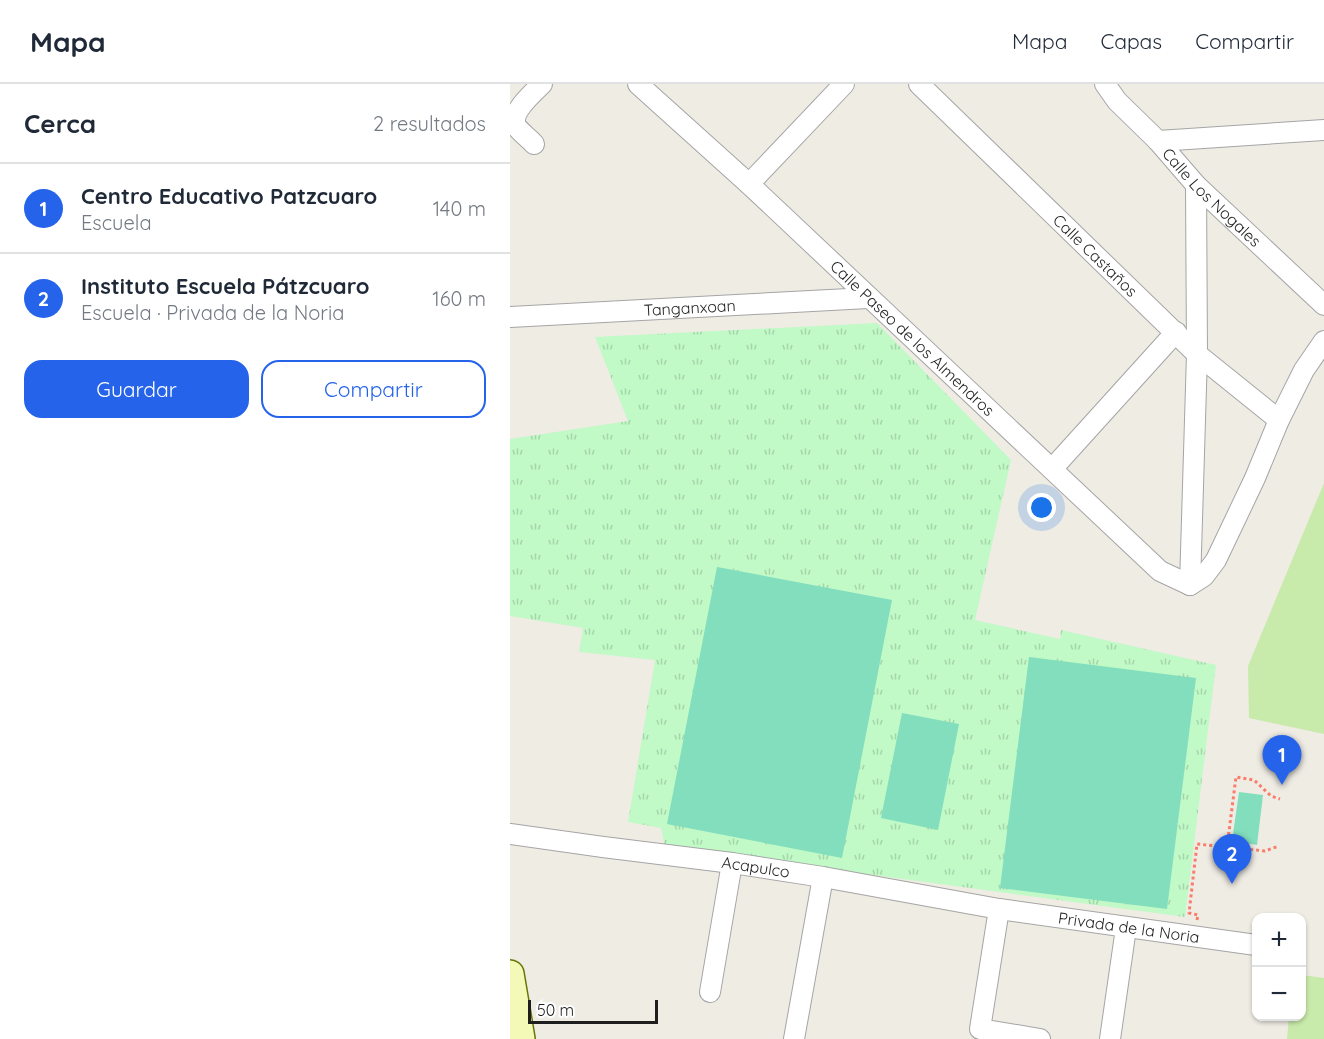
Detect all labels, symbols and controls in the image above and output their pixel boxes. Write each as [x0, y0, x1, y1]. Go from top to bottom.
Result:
text: Mapa [30, 24, 106, 59]
text: Mapa [1012, 28, 1067, 54]
text: Capas [1100, 28, 1162, 54]
text: Compartir [1195, 28, 1294, 54]
text: Cerca [24, 107, 96, 140]
text: 2 resultados [373, 111, 486, 136]
street label: Calle Los Nogales [1158, 144, 1265, 251]
text: Centro Educativo Patzcuaro [81, 182, 377, 210]
text: 1 [40, 196, 47, 221]
text: 140 m [433, 196, 486, 221]
text: Escuela [81, 210, 152, 235]
street label: Calle Castaños [1049, 210, 1142, 301]
street label: Calle Paseo de los Almendros [826, 256, 999, 420]
text: Instituto Escuela Pátzcuaro [81, 272, 369, 300]
text: 2 [38, 286, 49, 311]
text: 160 m [432, 286, 486, 311]
street label: Tanganxoan [643, 295, 736, 320]
text: Escuela · Privada de la Noria [81, 300, 344, 325]
button: Guardar [24, 360, 249, 418]
button: Compartir [261, 360, 486, 418]
your location [1027, 493, 1056, 522]
pin: 1 [1262, 736, 1302, 785]
pin: 2 [1212, 834, 1252, 884]
street label: Acapulco [721, 852, 791, 882]
street label: Privada de la Noria [1057, 907, 1201, 947]
map controls [1252, 913, 1306, 1021]
button: + [1252, 913, 1306, 967]
button: − [1252, 967, 1306, 1021]
scale bar [528, 997, 658, 1024]
text: 50 m [537, 1000, 574, 1020]

